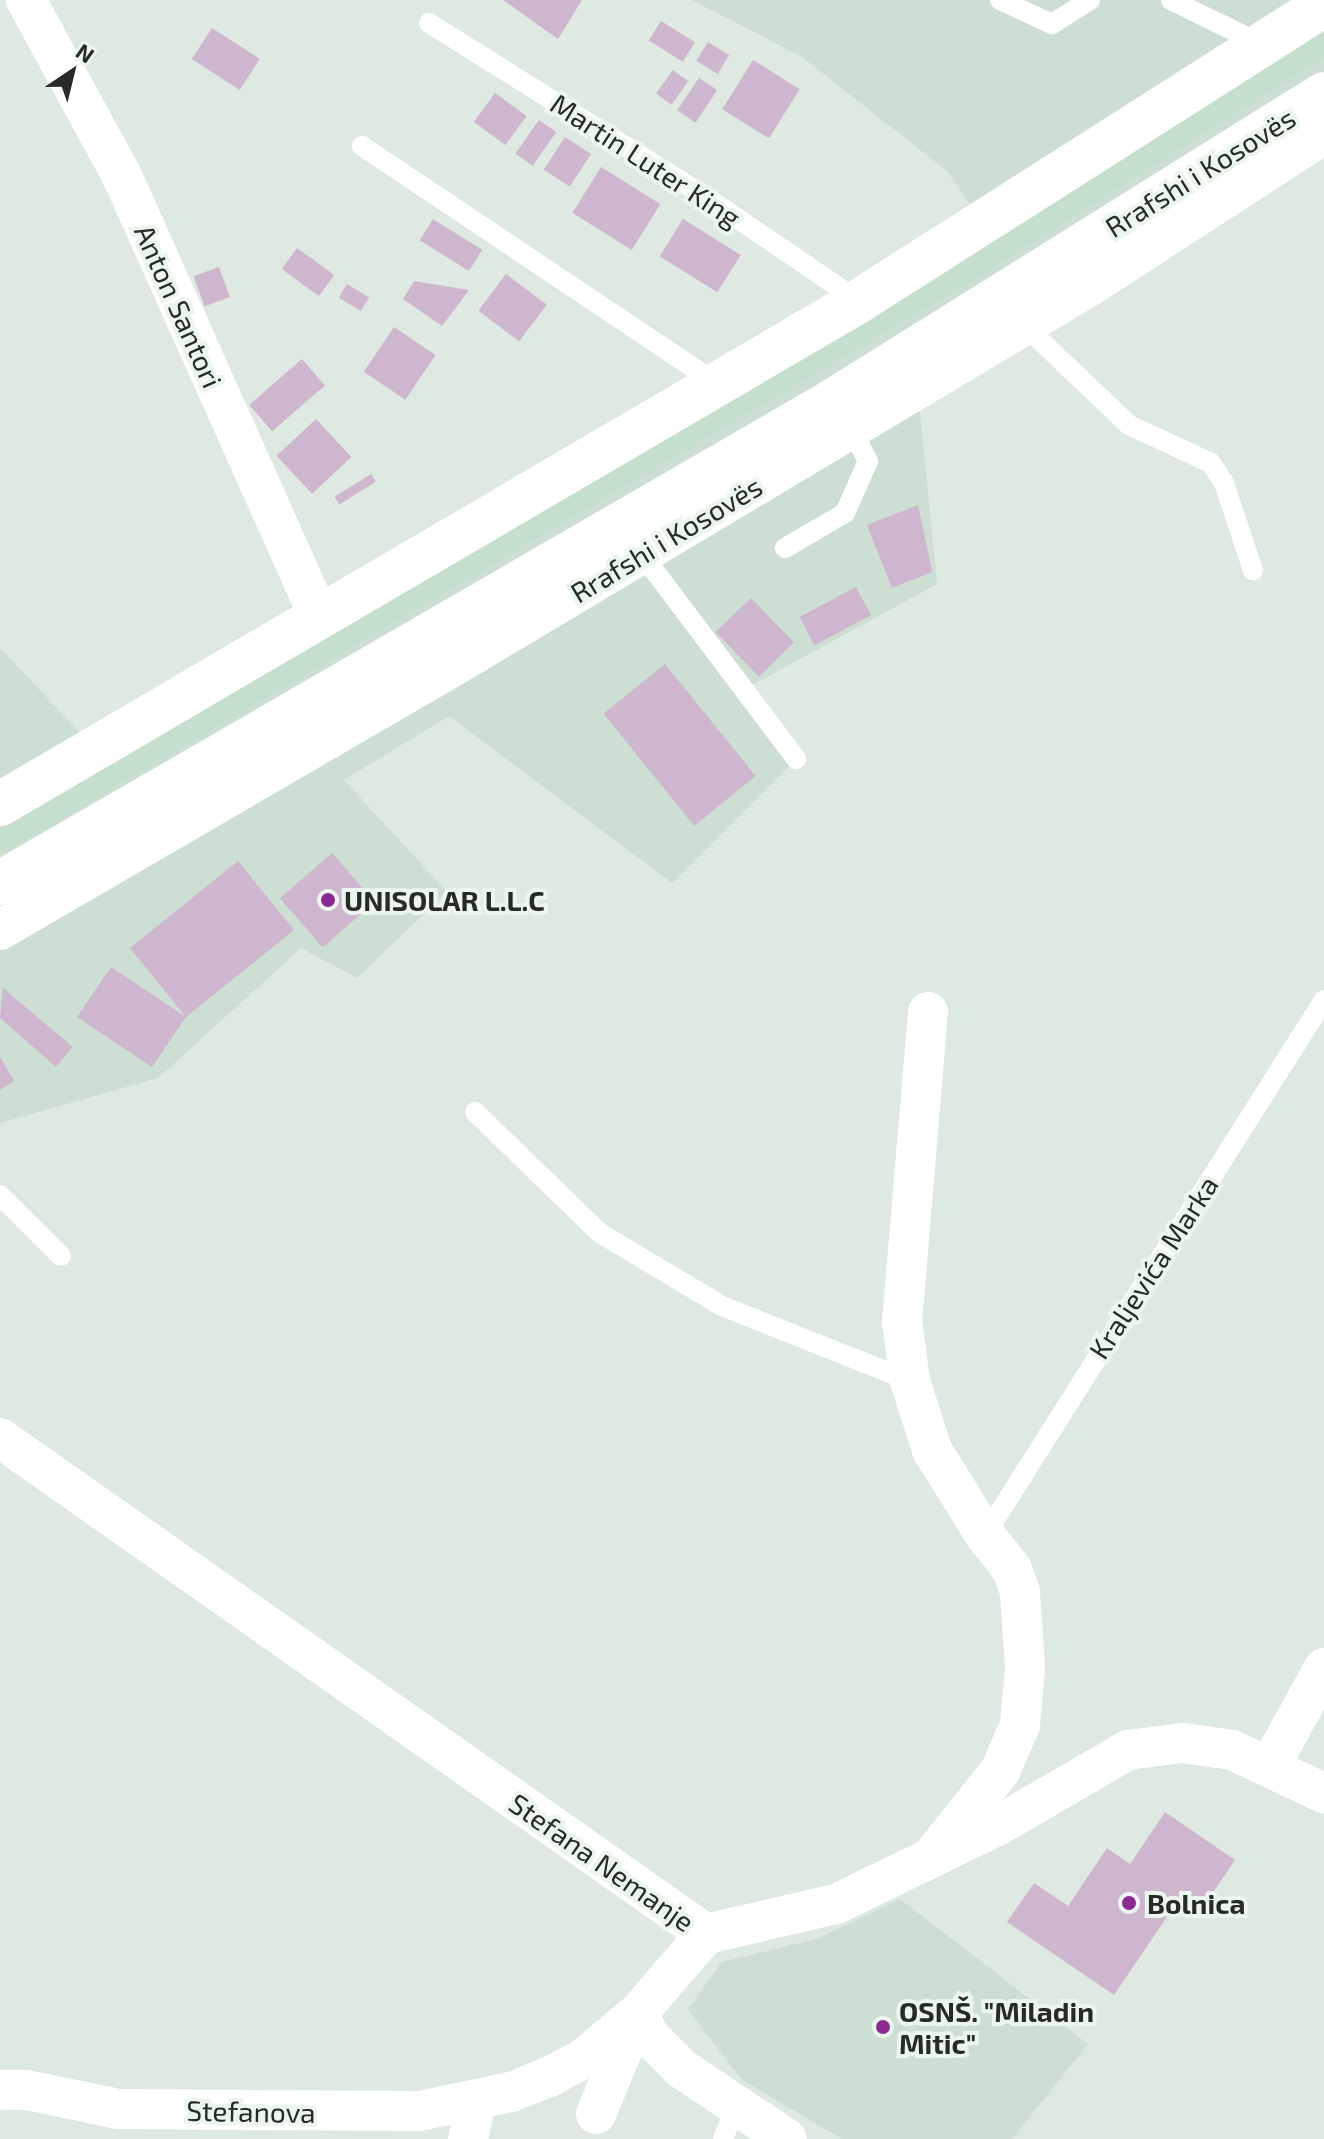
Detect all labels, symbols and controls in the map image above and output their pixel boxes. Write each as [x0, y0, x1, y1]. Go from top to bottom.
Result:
north arrow [32, 32, 112, 112]
text: N [72, 37, 100, 68]
street label: Martin Luter King [545, 86, 747, 234]
street label: Rrafshi i Kosovës [1099, 100, 1301, 244]
street label: Anton Santori [128, 219, 230, 393]
street label: Rrafshi i Kosovës [564, 469, 768, 609]
place label: UNISOLAR L.L.C [344, 883, 545, 917]
marker: UNISOLAR L.L.C [319, 891, 337, 909]
street label: Kraljevića Marka [1081, 1169, 1225, 1365]
street label: Stefana Nemanje [503, 1786, 701, 1938]
place label: Bolnica [1147, 1886, 1245, 1920]
marker: Bolnica [1118, 1892, 1140, 1914]
place label: OSNŠ. "Miladin Mitic" [899, 1994, 1094, 2060]
marker: OSNŠ. "Miladin Mitic" [874, 2018, 892, 2036]
street label: Stefanova [186, 2093, 316, 2129]

